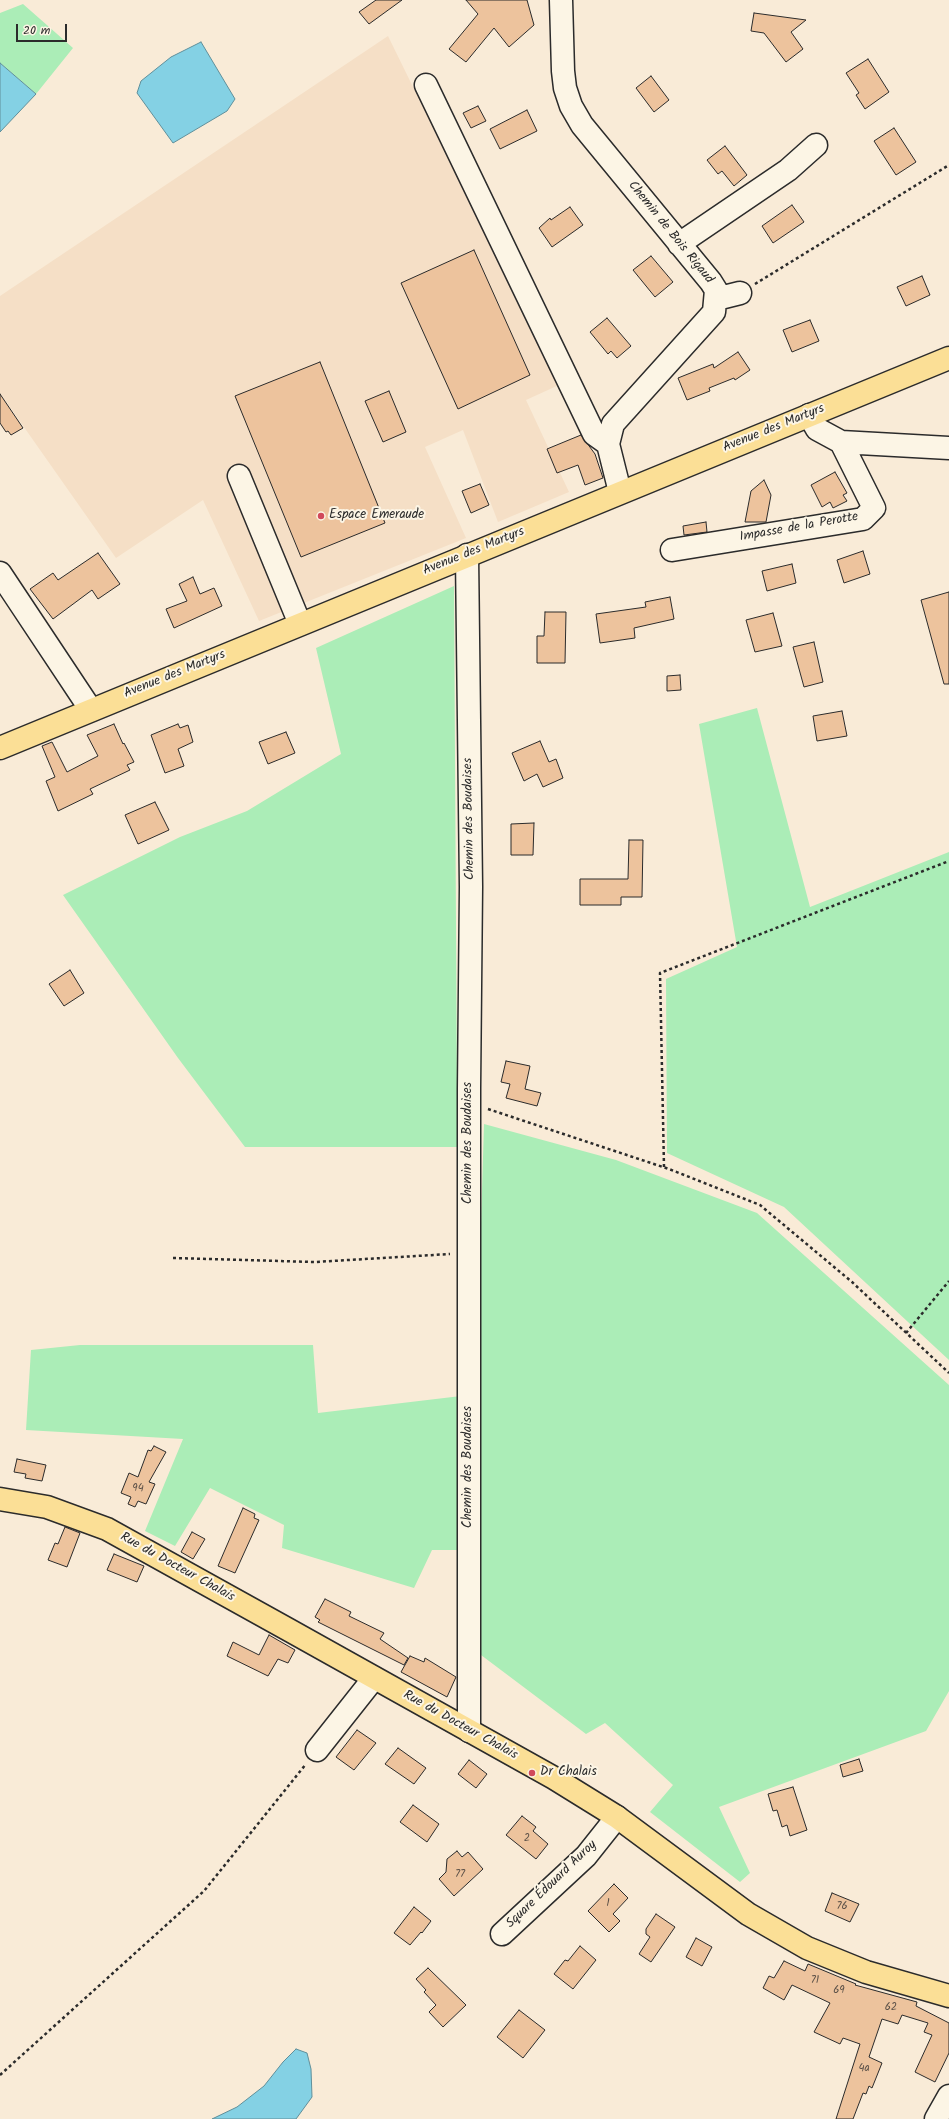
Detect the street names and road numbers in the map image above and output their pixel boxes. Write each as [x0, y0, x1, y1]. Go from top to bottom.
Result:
street label: Chemin de Bois Rigaud [624, 179, 716, 287]
street label: Avenue des Martyrs [721, 402, 827, 456]
street label: Impasse de la Perotte [739, 510, 859, 546]
street label: Avenue des Martyrs [421, 525, 527, 579]
street label: Avenue des Martyrs [122, 648, 228, 702]
street label: Chemin des Boudaises [461, 758, 479, 880]
street label: Chemin des Boudaises [461, 1082, 477, 1204]
street label: Chemin des Boudaises [461, 1406, 477, 1528]
street label: Rue du Docteur Chalais [117, 1530, 237, 1606]
street label: Rue du Docteur Chalais [400, 1688, 520, 1764]
street label: Square Édouard Auroy [504, 1838, 600, 1932]

